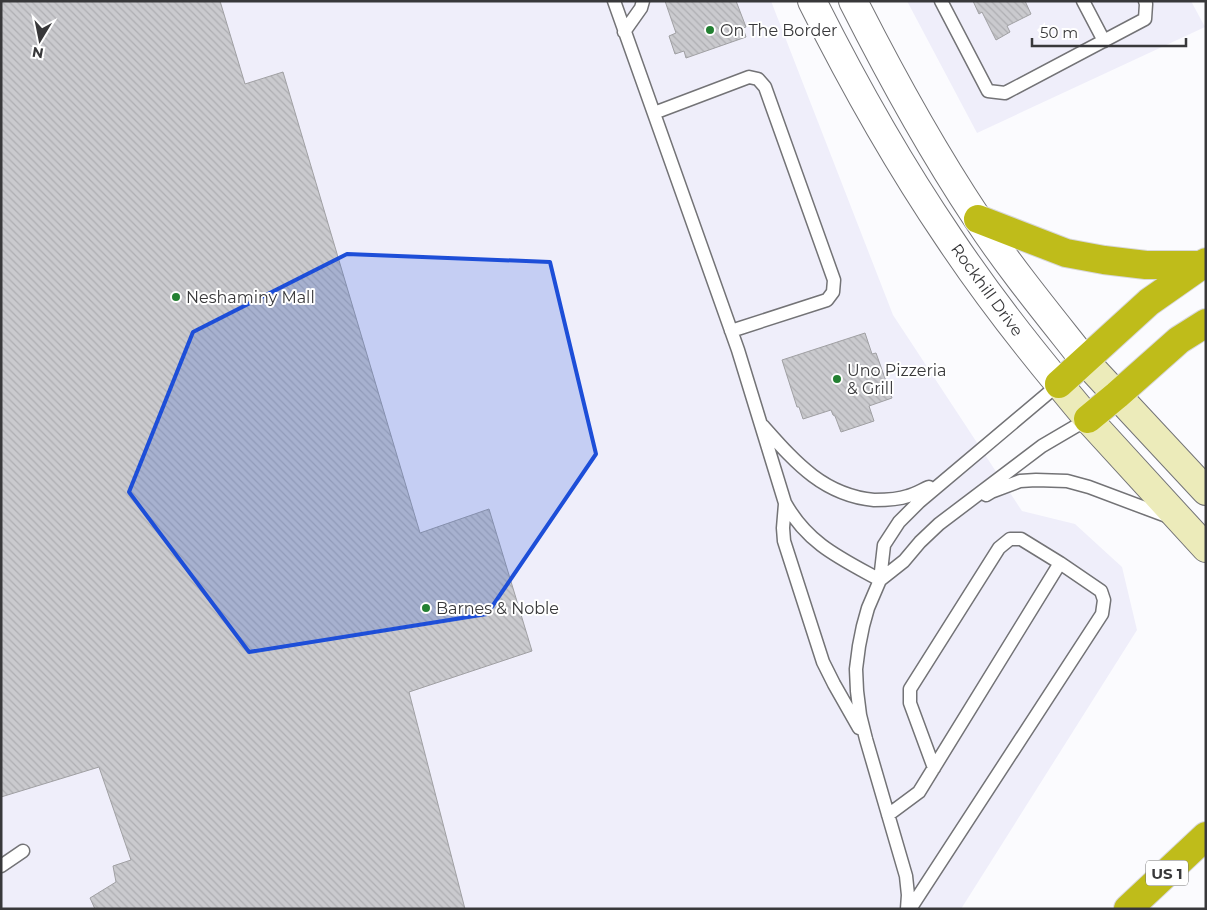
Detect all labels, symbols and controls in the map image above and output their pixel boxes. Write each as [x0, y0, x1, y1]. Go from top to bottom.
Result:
north arrow [15, 15, 65, 65]
scale bar [1032, 15, 1186, 47]
place label: On The Border [720, 21, 838, 40]
text: 50 m [1040, 23, 1078, 42]
marker: On The Border [704, 24, 716, 36]
text: N [31, 43, 45, 63]
street label: Rockhill Drive [947, 240, 1027, 340]
place label: Neshaminy Mall [186, 288, 315, 307]
marker: Neshaminy Mall [170, 291, 182, 303]
place label: Uno Pizzeria & Grill [847, 361, 946, 398]
marker: Uno Pizzeria & Grill [831, 373, 843, 385]
place label: Barnes & Noble [436, 599, 559, 618]
marker: Barnes & Noble [420, 602, 432, 614]
road number: US 1 [1146, 860, 1188, 886]

